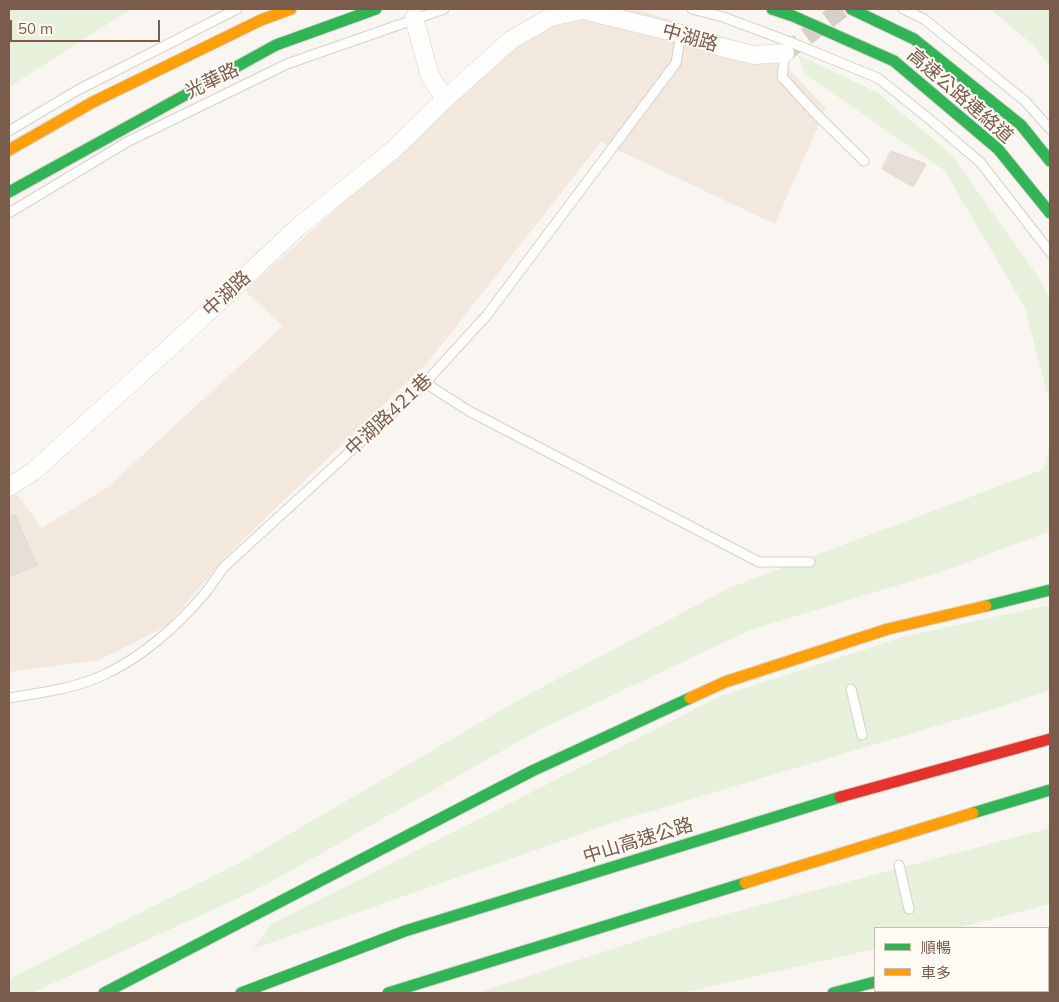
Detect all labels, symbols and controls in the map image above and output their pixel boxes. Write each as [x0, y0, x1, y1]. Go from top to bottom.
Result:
scale bar [12, 10, 162, 42]
text: 50 m [18, 19, 53, 38]
street label: 中湖路 [659, 19, 721, 57]
street label: 高速公路連絡道 [902, 44, 1018, 148]
street label: 光華路 [181, 58, 243, 104]
street label: 中湖路 [198, 266, 256, 322]
street label: 中湖路421巷 [341, 369, 437, 461]
street label: 中山高速公路 [580, 813, 696, 869]
legend [874, 927, 1049, 992]
text: 順暢 [921, 938, 951, 957]
text: 車多 [921, 963, 951, 982]

